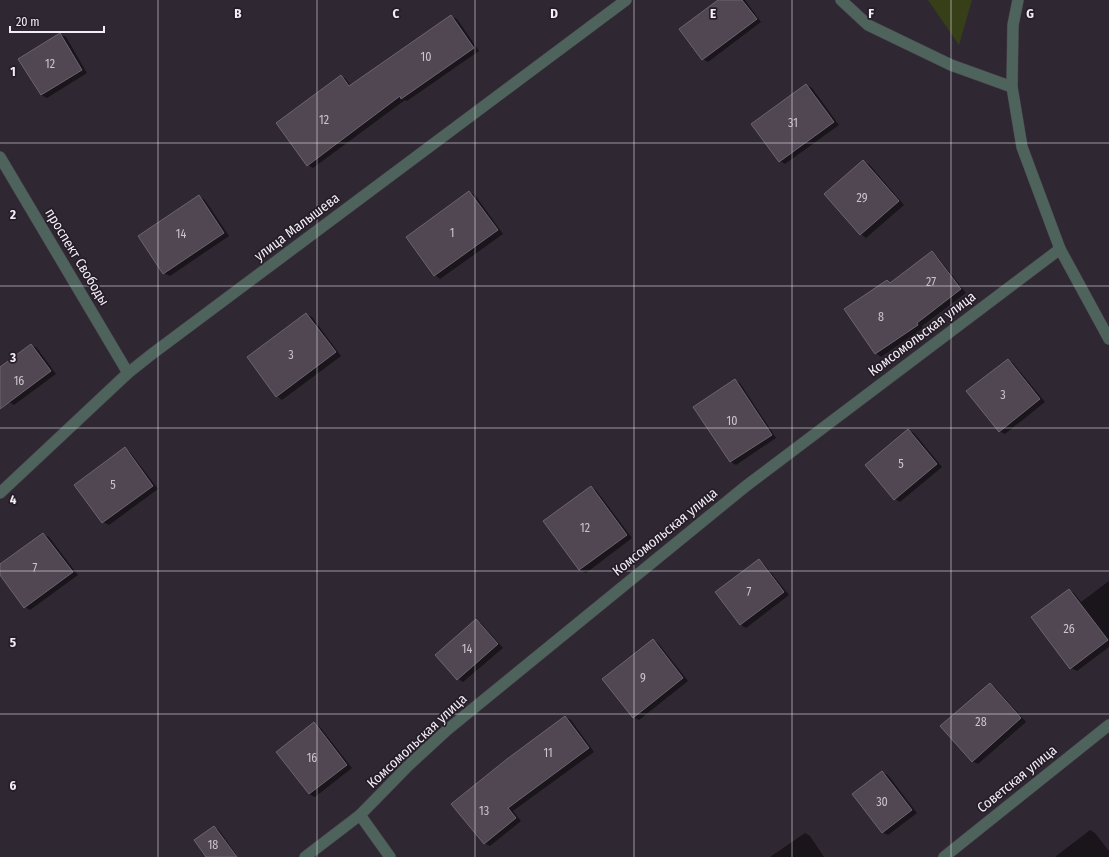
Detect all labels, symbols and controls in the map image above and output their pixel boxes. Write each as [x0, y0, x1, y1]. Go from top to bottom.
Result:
text: B [234, 6, 242, 21]
text: C [393, 6, 400, 21]
text: D [550, 6, 558, 21]
text: E [710, 6, 716, 21]
text: F [868, 6, 874, 21]
text: G [1026, 6, 1034, 21]
scale bar [10, 8, 104, 34]
text: 20 m [16, 15, 40, 29]
house number: 10 [421, 50, 431, 64]
house number: 12 [45, 57, 55, 71]
text: 1 [10, 64, 16, 79]
house number: 12 [319, 113, 329, 127]
house number: 31 [788, 116, 798, 130]
street label: улица Малышева [251, 189, 343, 265]
house number: 29 [856, 191, 868, 205]
street label: проспект Свободы [41, 205, 113, 309]
text: 2 [9, 207, 16, 222]
house number: 1 [450, 226, 454, 240]
house number: 14 [176, 227, 186, 241]
house number: 27 [926, 275, 936, 289]
street label: Комсомольская улица [865, 288, 979, 380]
house number: 8 [878, 310, 884, 324]
house number: 3 [288, 348, 294, 362]
text: 3 [9, 350, 16, 365]
house number: 16 [14, 374, 24, 388]
house number: 3 [1000, 388, 1006, 402]
house number: 10 [727, 414, 737, 428]
house number: 5 [898, 457, 904, 471]
house number: 5 [110, 478, 116, 492]
street label: Комсомольская улица [609, 484, 721, 580]
text: 4 [10, 492, 17, 507]
house number: 12 [580, 521, 590, 535]
house number: 7 [33, 561, 38, 575]
house number: 7 [747, 585, 752, 599]
house number: 26 [1063, 622, 1075, 636]
text: 5 [10, 635, 16, 650]
house number: 14 [462, 642, 472, 656]
house number: 9 [640, 671, 646, 685]
street label: Комсомольская улица [364, 690, 470, 792]
house number: 28 [975, 715, 987, 729]
street label: Советская улица [974, 742, 1060, 816]
house number: 11 [543, 746, 553, 760]
house number: 16 [307, 751, 317, 765]
text: 6 [10, 778, 17, 793]
house number: 30 [876, 795, 888, 809]
house number: 13 [479, 804, 489, 818]
house number: 18 [208, 838, 218, 852]

